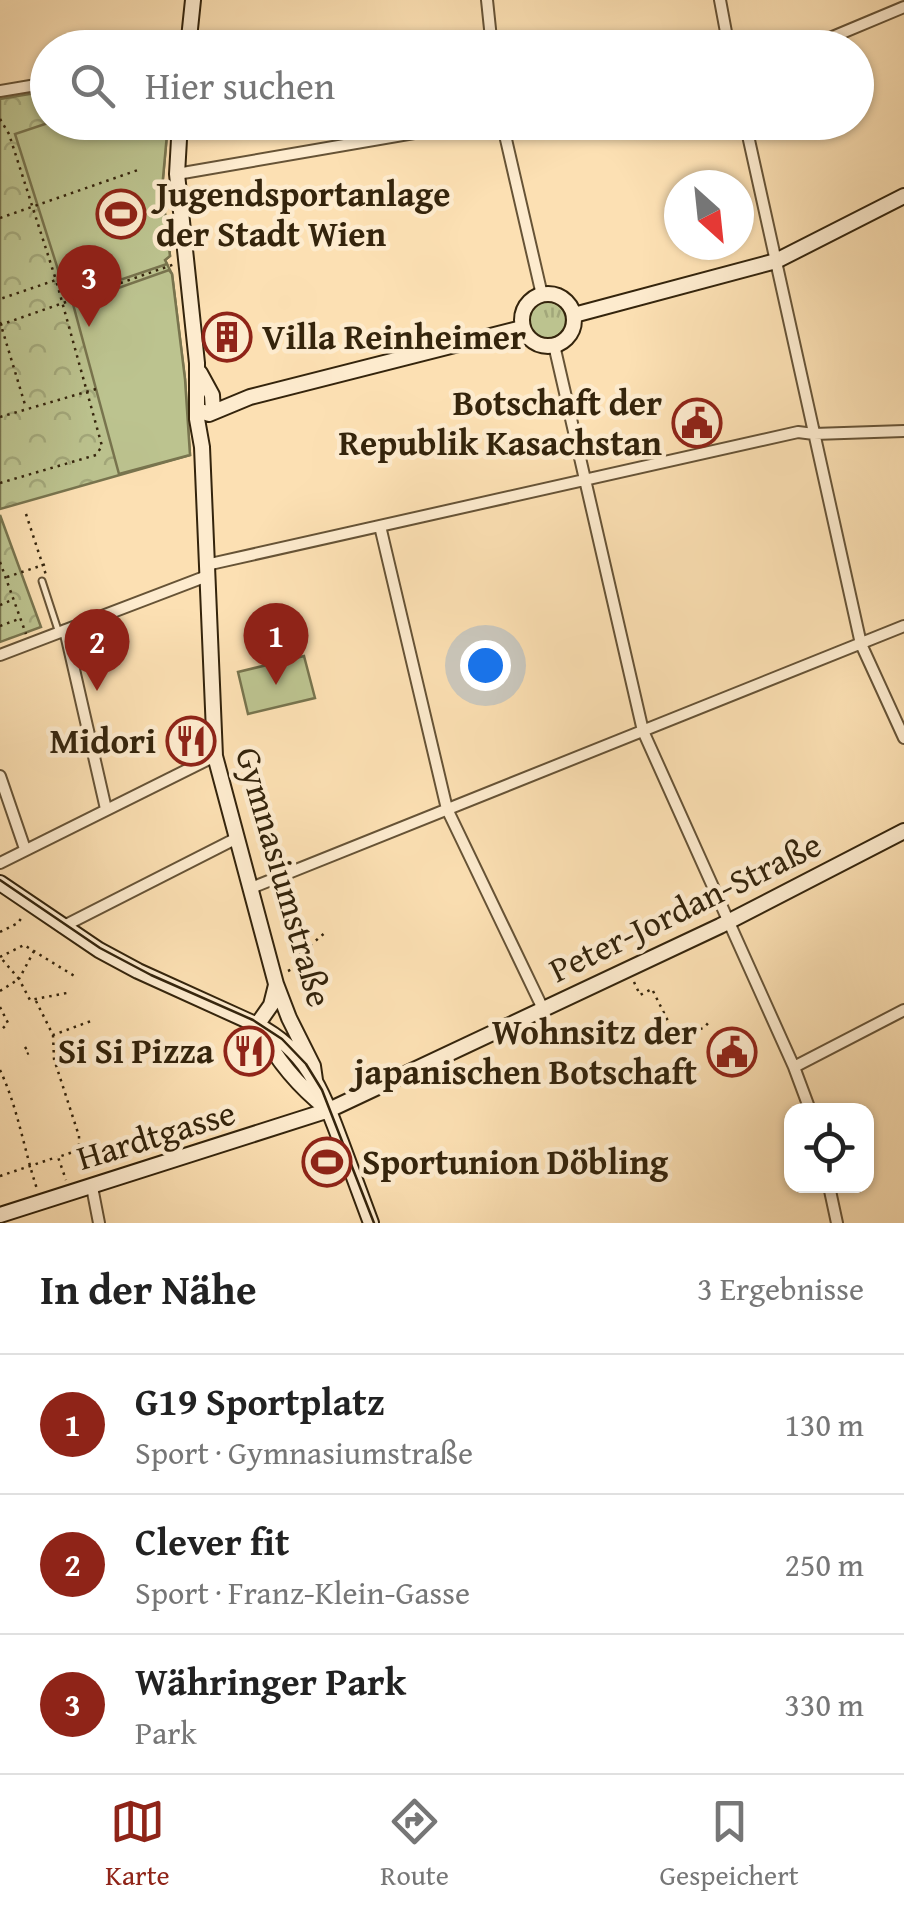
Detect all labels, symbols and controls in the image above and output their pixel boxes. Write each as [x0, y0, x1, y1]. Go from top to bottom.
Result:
search box [30, 30, 874, 140]
text: Hier suchen [145, 57, 335, 113]
icon: search [65, 58, 120, 113]
place label: Jugendsportanlage der Stadt Wien [151, 168, 450, 259]
north arrow [664, 170, 754, 260]
sports icon: Jugendsportanlage der Stadt Wien [95, 188, 147, 240]
pin: 3 [56, 245, 122, 327]
building icon: Villa Reinheimer [201, 311, 253, 363]
place label: Villa Reinheimer [262, 311, 526, 362]
place label: Botschaft der Republik Kasachstan [338, 377, 662, 468]
public building icon: Botschaft der Republik Kasachstan [671, 397, 723, 449]
pin: 1 [244, 602, 308, 685]
pin: 2 [64, 608, 130, 691]
your location [460, 640, 511, 691]
place label: Midori [49, 715, 156, 766]
restaurant icon: Midori [165, 715, 217, 767]
street label: Gymnasiumstraße [223, 741, 346, 1013]
street label: Peter-Jordan-Straße [540, 818, 830, 995]
place label: Wohnsitz der japanischen Botschaft [348, 1006, 697, 1097]
place label: Si Si Pizza [58, 1025, 214, 1076]
restaurant icon: Si Si Pizza [223, 1025, 275, 1077]
public building icon: Wohnsitz der japanischen Botschaft [706, 1026, 758, 1078]
street label: Hardtgasse [70, 1086, 241, 1183]
map controls [784, 1103, 874, 1193]
button: locate [784, 1103, 874, 1193]
sports icon: Sportunion Döbling [301, 1136, 353, 1188]
place label: Sportunion Döbling [362, 1136, 669, 1187]
text: In der Nähe [40, 1258, 257, 1319]
text: 3 Ergebnisse [697, 1265, 864, 1312]
text: G19 Sportplatz [135, 1373, 385, 1429]
text: 1 [64, 1401, 81, 1448]
text: 130 m [785, 1401, 864, 1448]
text: Sport · Gymnasiumstraße [135, 1429, 473, 1476]
text: Clever fit [135, 1513, 289, 1569]
text: 2 [64, 1541, 81, 1588]
text: 250 m [785, 1541, 864, 1588]
text: Sport · Franz-Klein-Gasse [135, 1569, 470, 1616]
text: Währinger Park [135, 1653, 406, 1709]
text: 3 [64, 1681, 81, 1728]
text: 330 m [785, 1681, 864, 1728]
text: Park [135, 1709, 197, 1756]
tab: Karte [105, 1794, 170, 1895]
tab: Route [380, 1794, 449, 1895]
tab: Gespeichert [660, 1794, 799, 1895]

